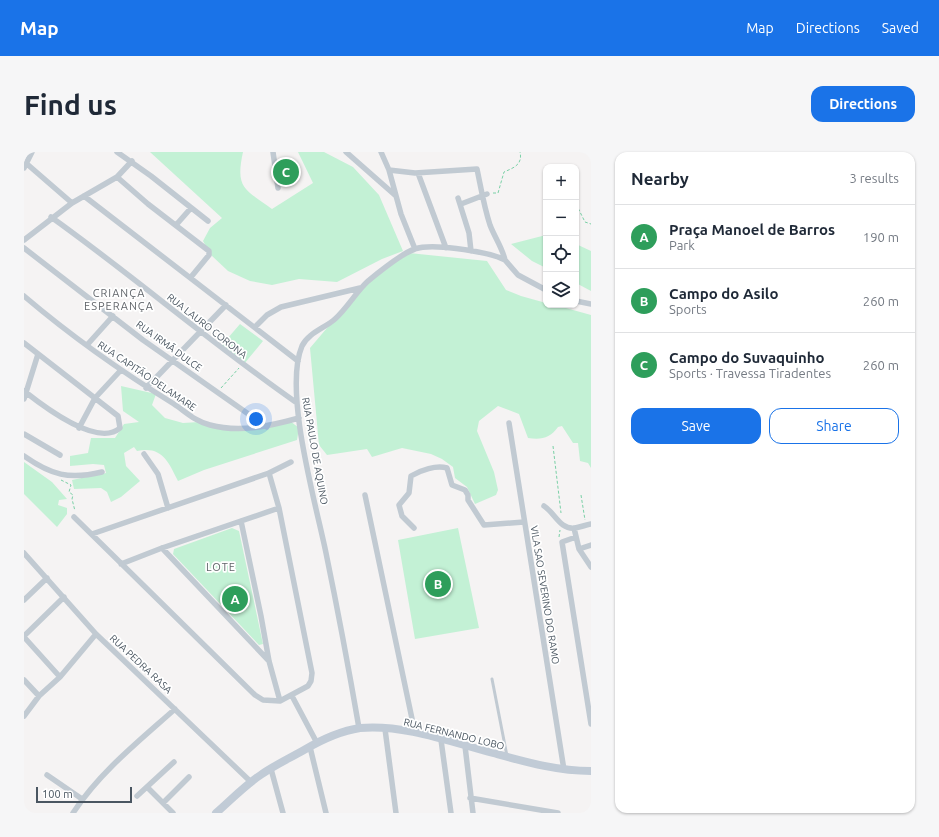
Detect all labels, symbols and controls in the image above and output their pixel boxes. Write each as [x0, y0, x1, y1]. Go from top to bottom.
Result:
text: Map [20, 17, 59, 39]
text: Map [746, 20, 774, 36]
text: Directions [796, 20, 860, 36]
text: Saved [882, 20, 919, 36]
button: Directions [811, 86, 915, 122]
text: Find us [24, 89, 117, 120]
pin: C [273, 157, 299, 187]
map controls [543, 164, 579, 308]
button: + [543, 164, 579, 200]
text: Nearby [631, 169, 689, 188]
text: 3 results [849, 171, 899, 185]
button: − [543, 200, 579, 236]
text: Praça Manoel de Barros [669, 221, 835, 238]
text: A [639, 230, 649, 244]
text: 190 m [863, 230, 899, 244]
button: locate [543, 236, 579, 272]
text: Park [669, 238, 695, 252]
button: layers [543, 272, 579, 308]
text: Campo do Asilo [669, 285, 778, 302]
district label: CRIANÇA ESPERANÇA [84, 287, 154, 312]
street label: RUA LAURO CORONA [165, 291, 249, 361]
text: B [640, 294, 648, 308]
text: 260 m [863, 294, 899, 308]
text: Sports [669, 302, 707, 316]
street label: RUA IRMÃ DULCE [134, 318, 204, 374]
street label: RUA CAPITÃO DELAMARE [96, 339, 199, 413]
text: Campo do Suvaquinho [669, 349, 825, 366]
text: C [640, 358, 648, 372]
text: 260 m [863, 358, 899, 372]
text: Sports · Travessa Tiradentes [669, 366, 831, 380]
street label: RUA PAULO DE AQUINO [300, 396, 330, 506]
button: Save [631, 408, 761, 444]
button: Share [769, 408, 899, 444]
your location [246, 409, 266, 429]
street label: VILA SAO SEVERINO DO RAMO [529, 525, 561, 665]
district label: LOTE [206, 561, 236, 573]
pin: B [425, 569, 451, 599]
pin: A [222, 584, 248, 614]
street label: RUA PEDRA RASA [108, 632, 175, 696]
street label: RUA FERNANDO LOBO [402, 716, 506, 752]
scale bar [36, 785, 132, 804]
text: 100 m [42, 788, 73, 800]

